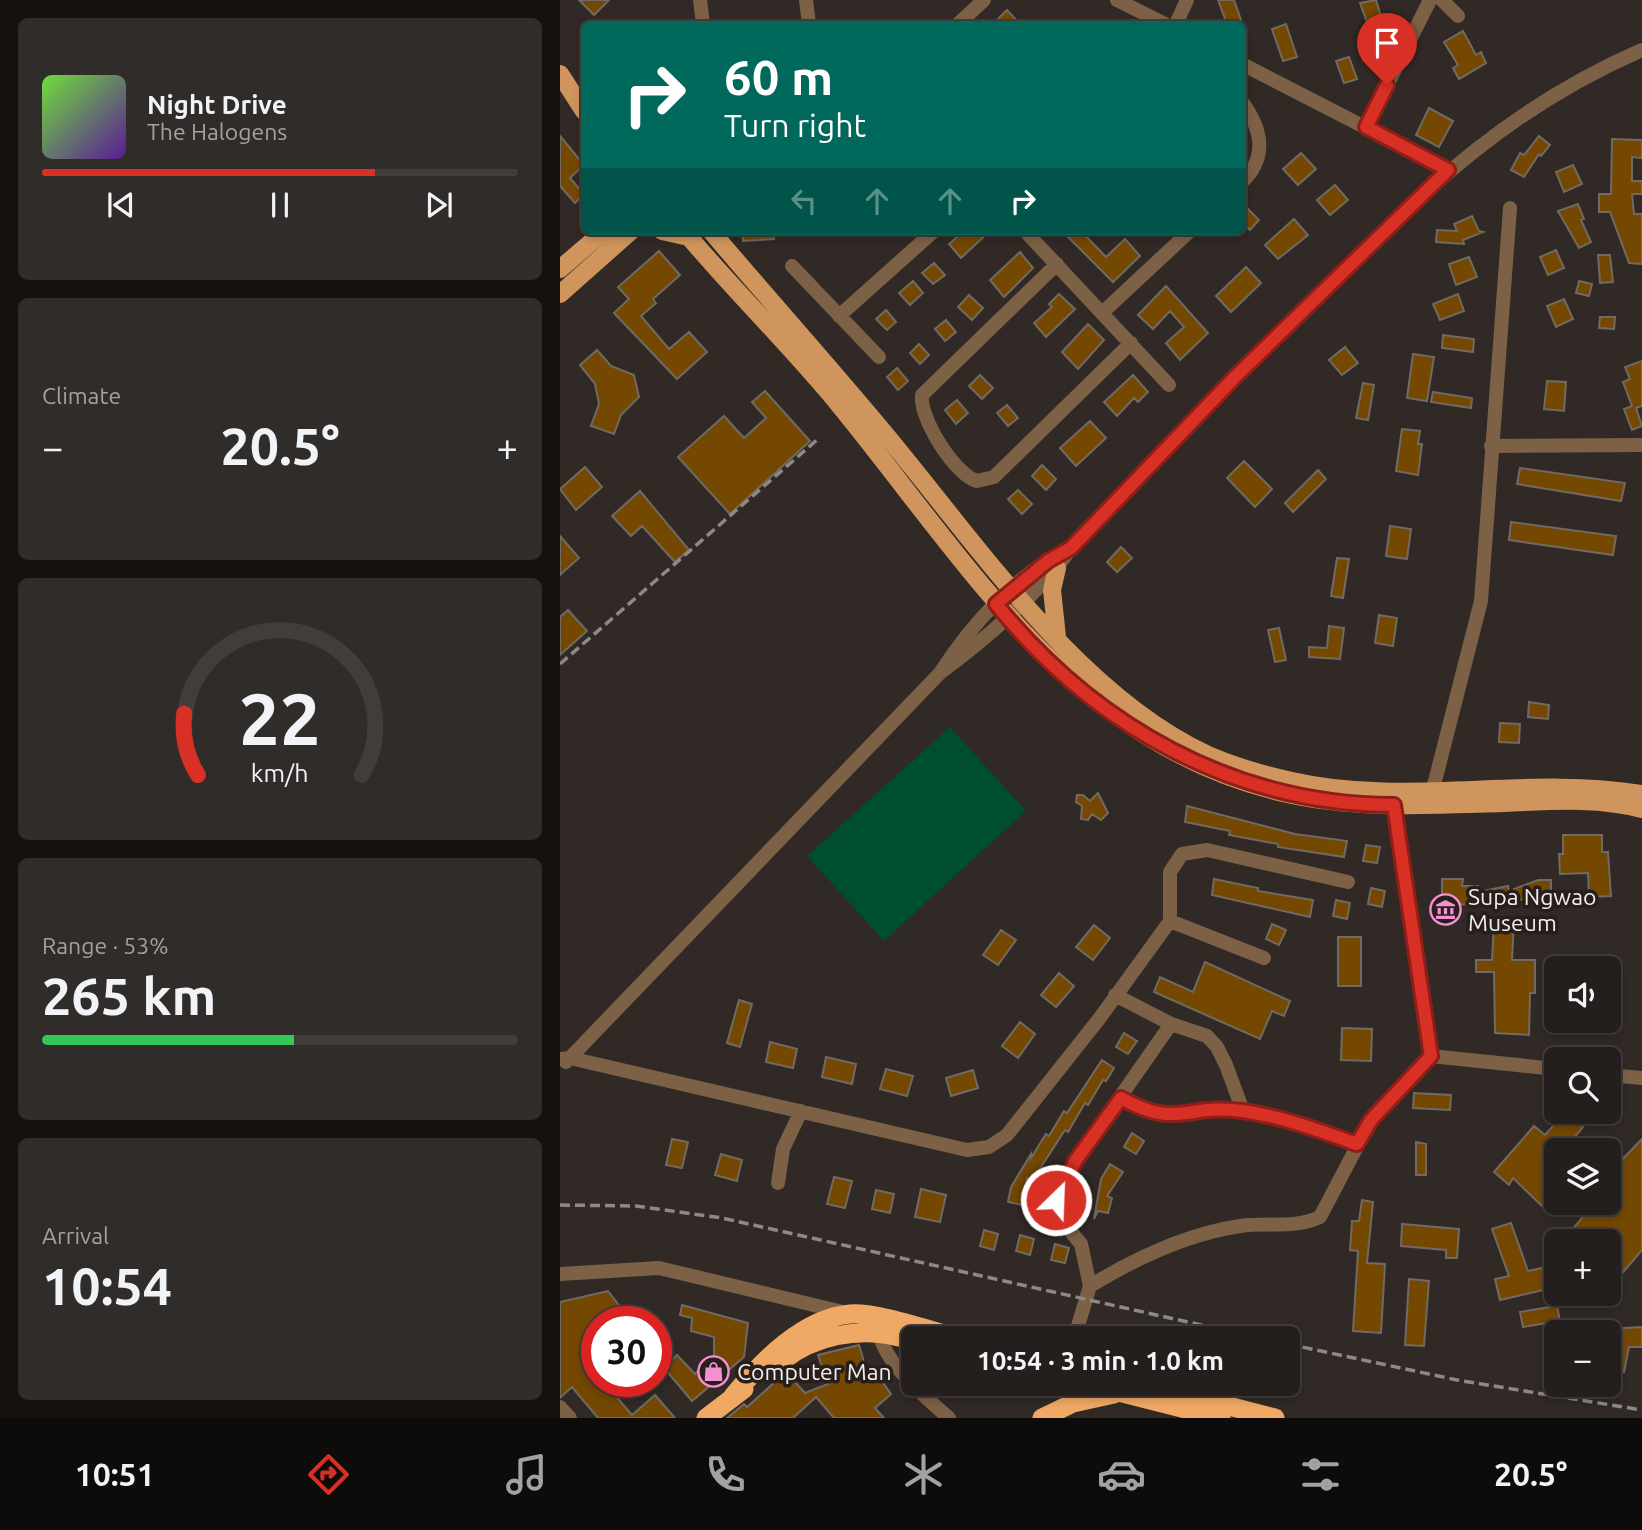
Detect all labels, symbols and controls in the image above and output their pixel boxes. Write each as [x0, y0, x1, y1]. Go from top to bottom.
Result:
pin [1357, 13, 1417, 85]
icon: arrive [1368, 24, 1406, 62]
icon: right [609, 49, 700, 140]
text: 60 m [724, 49, 833, 104]
text: Night Drive [147, 90, 287, 119]
text: Turn right [724, 107, 866, 143]
text: The Halogens [147, 119, 287, 144]
icon: left [785, 182, 823, 220]
icon: ahead [858, 182, 896, 220]
icon: ahead [931, 182, 969, 220]
icon: right [1004, 182, 1042, 220]
icon: previous [102, 186, 140, 224]
icon: pause [261, 186, 299, 224]
icon: next [420, 186, 458, 224]
text: Climate [42, 383, 121, 408]
text: 20.5° [220, 417, 340, 475]
text: − [42, 426, 63, 468]
text: + [497, 426, 518, 468]
text: 22 [239, 677, 321, 759]
text: km/h [251, 759, 309, 787]
place label: Supa Ngwao Museum [1468, 884, 1596, 935]
museum icon: Supa Ngwao Museum [1428, 893, 1462, 927]
text: Range · 53% [42, 933, 169, 958]
map controls [1544, 956, 1621, 1397]
button: sound [1544, 956, 1621, 1033]
text: 265 km [42, 967, 216, 1025]
button: search [1544, 1047, 1621, 1124]
button: layers [1544, 1138, 1621, 1215]
position arrow [1019, 1163, 1093, 1237]
text: Arrival [42, 1223, 109, 1248]
button: + [1544, 1229, 1621, 1306]
text: 10:54 [42, 1257, 172, 1315]
speed limit sign: 30 [581, 1306, 672, 1397]
button: − [1544, 1320, 1621, 1397]
text: 10:54 · 3 min · 1.0 km [977, 1346, 1224, 1375]
shop icon: Computer Man [697, 1355, 731, 1389]
place label: Computer Man [737, 1359, 892, 1384]
icon: directions [304, 1450, 353, 1499]
icon: music [502, 1450, 551, 1499]
icon: phone [701, 1450, 750, 1499]
icon: climate [899, 1450, 948, 1499]
icon: car [1097, 1450, 1146, 1499]
icon: filters [1296, 1450, 1345, 1499]
text: 10:51 [75, 1456, 155, 1492]
text: 20.5° [1494, 1456, 1567, 1492]

